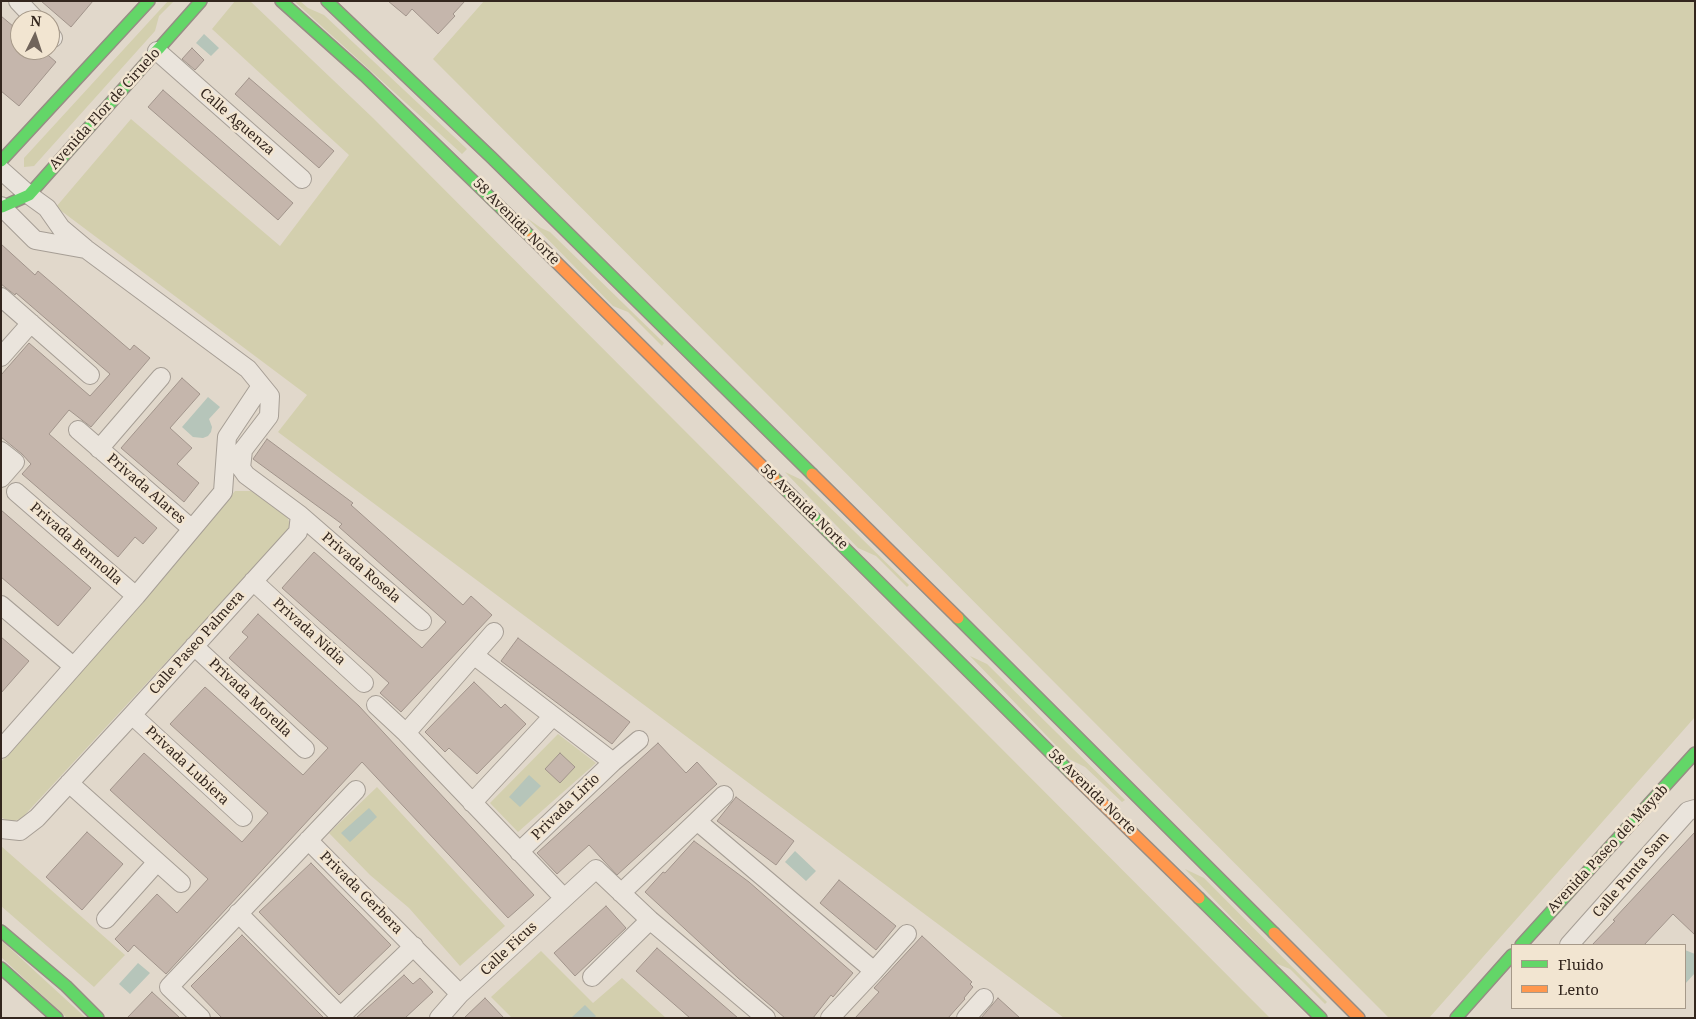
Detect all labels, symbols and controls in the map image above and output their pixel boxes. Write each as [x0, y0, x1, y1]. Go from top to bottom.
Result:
north arrow [10, 10, 60, 60]
text: N [30, 11, 42, 30]
street label: Avenida Flor de Ciruelo [46, 45, 164, 173]
street label: Calle Aguenza [196, 85, 278, 159]
street label: 58 Avenida Norte [469, 175, 563, 269]
street label: Privada Alares [103, 450, 189, 528]
street label: 58 Avenida Norte [757, 461, 851, 553]
street label: Privada Bermolla [26, 499, 126, 589]
street label: Privada Rosela [318, 529, 404, 607]
street label: Calle Paseo Palmera [146, 588, 248, 698]
street label: Privada Nidia [269, 595, 349, 669]
street label: Privada Morella [205, 655, 295, 741]
street label: Privada Lubiera [142, 723, 232, 809]
street label: 58 Avenida Norte [1045, 746, 1139, 838]
street label: Privada Lirio [529, 770, 603, 844]
street label: Avenida Paseo del Mayab [1544, 781, 1672, 917]
street label: Calle Punta Sam [1589, 829, 1673, 921]
street label: Privada Gerbera [316, 848, 406, 938]
street label: Calle Ficus [477, 919, 541, 979]
legend [1511, 944, 1686, 1009]
text: Fluido [1558, 954, 1604, 974]
text: Lento [1558, 979, 1599, 999]

